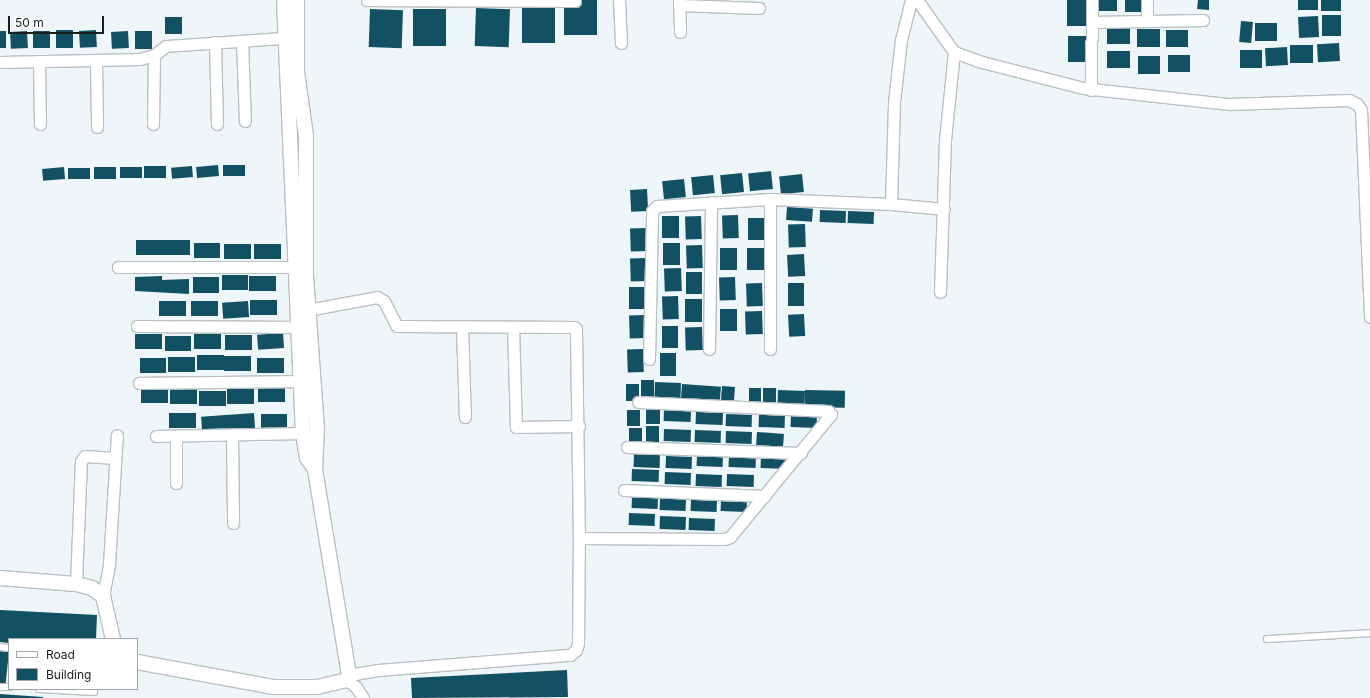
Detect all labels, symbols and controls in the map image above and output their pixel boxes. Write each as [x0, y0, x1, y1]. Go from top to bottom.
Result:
scale bar [10, 8, 106, 34]
text: 50 m [15, 15, 44, 30]
legend [8, 638, 138, 690]
text: Road [46, 647, 75, 662]
text: Building [46, 667, 91, 682]

